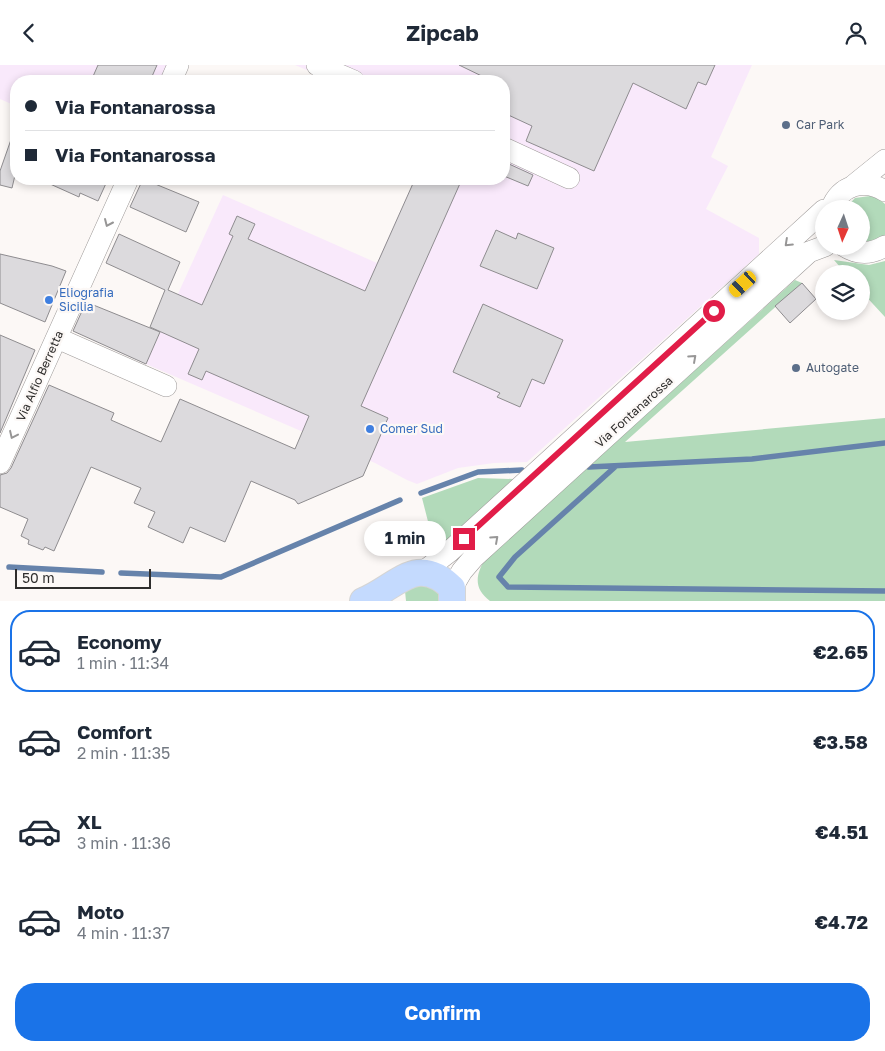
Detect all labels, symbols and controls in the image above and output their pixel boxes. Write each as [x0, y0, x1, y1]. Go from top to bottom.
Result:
icon: back [15, 19, 43, 47]
text: Zipcab [406, 19, 479, 46]
icon: person [842, 19, 870, 47]
text: Via Fontanarossa [55, 95, 215, 118]
place label: Car Park [796, 117, 845, 132]
marker: Car Park [780, 119, 792, 131]
text: Via Fontanarossa [55, 143, 215, 166]
north arrow [815, 200, 870, 255]
map controls [815, 200, 870, 320]
one-way arrow [103, 218, 114, 227]
one-way arrow [784, 237, 793, 246]
button: layers [815, 265, 870, 320]
car [726, 268, 759, 300]
place label: Eliografia Sicilia [59, 285, 114, 314]
marker: Eliografia Sicilia [43, 294, 55, 306]
route start [703, 300, 725, 322]
street label: Via Alfio Berretta [13, 328, 66, 423]
one-way arrow [687, 355, 696, 364]
place label: Autogate [806, 360, 859, 375]
marker: Autogate [790, 362, 802, 374]
street label: Via Fontanarossa [592, 373, 676, 451]
place label: Comer Sud [380, 421, 443, 436]
marker: Comer Sud [364, 423, 376, 435]
one-way arrow [8, 430, 19, 439]
callout: 1 min [364, 521, 446, 557]
text: 1 min [385, 528, 425, 548]
route end [453, 528, 475, 550]
one-way arrow [489, 535, 498, 544]
scale bar [15, 566, 151, 589]
text: 50 m [22, 569, 55, 586]
icon: car [17, 629, 62, 674]
text: Economy [77, 630, 162, 653]
text: €2.65 [813, 640, 868, 663]
text: 1 min · 11:34 [77, 653, 169, 673]
icon: car [17, 719, 62, 764]
text: Comfort [77, 720, 152, 743]
text: €3.58 [813, 730, 868, 753]
text: 2 min · 11:35 [77, 743, 170, 763]
icon: car [17, 809, 62, 854]
text: XL [77, 810, 102, 833]
text: €4.51 [815, 820, 868, 843]
text: 3 min · 11:36 [77, 833, 171, 853]
icon: car [17, 899, 62, 944]
text: Moto [77, 900, 124, 923]
text: €4.72 [815, 910, 868, 933]
text: 4 min · 11:37 [77, 923, 170, 943]
button: Confirm [15, 983, 870, 1041]

